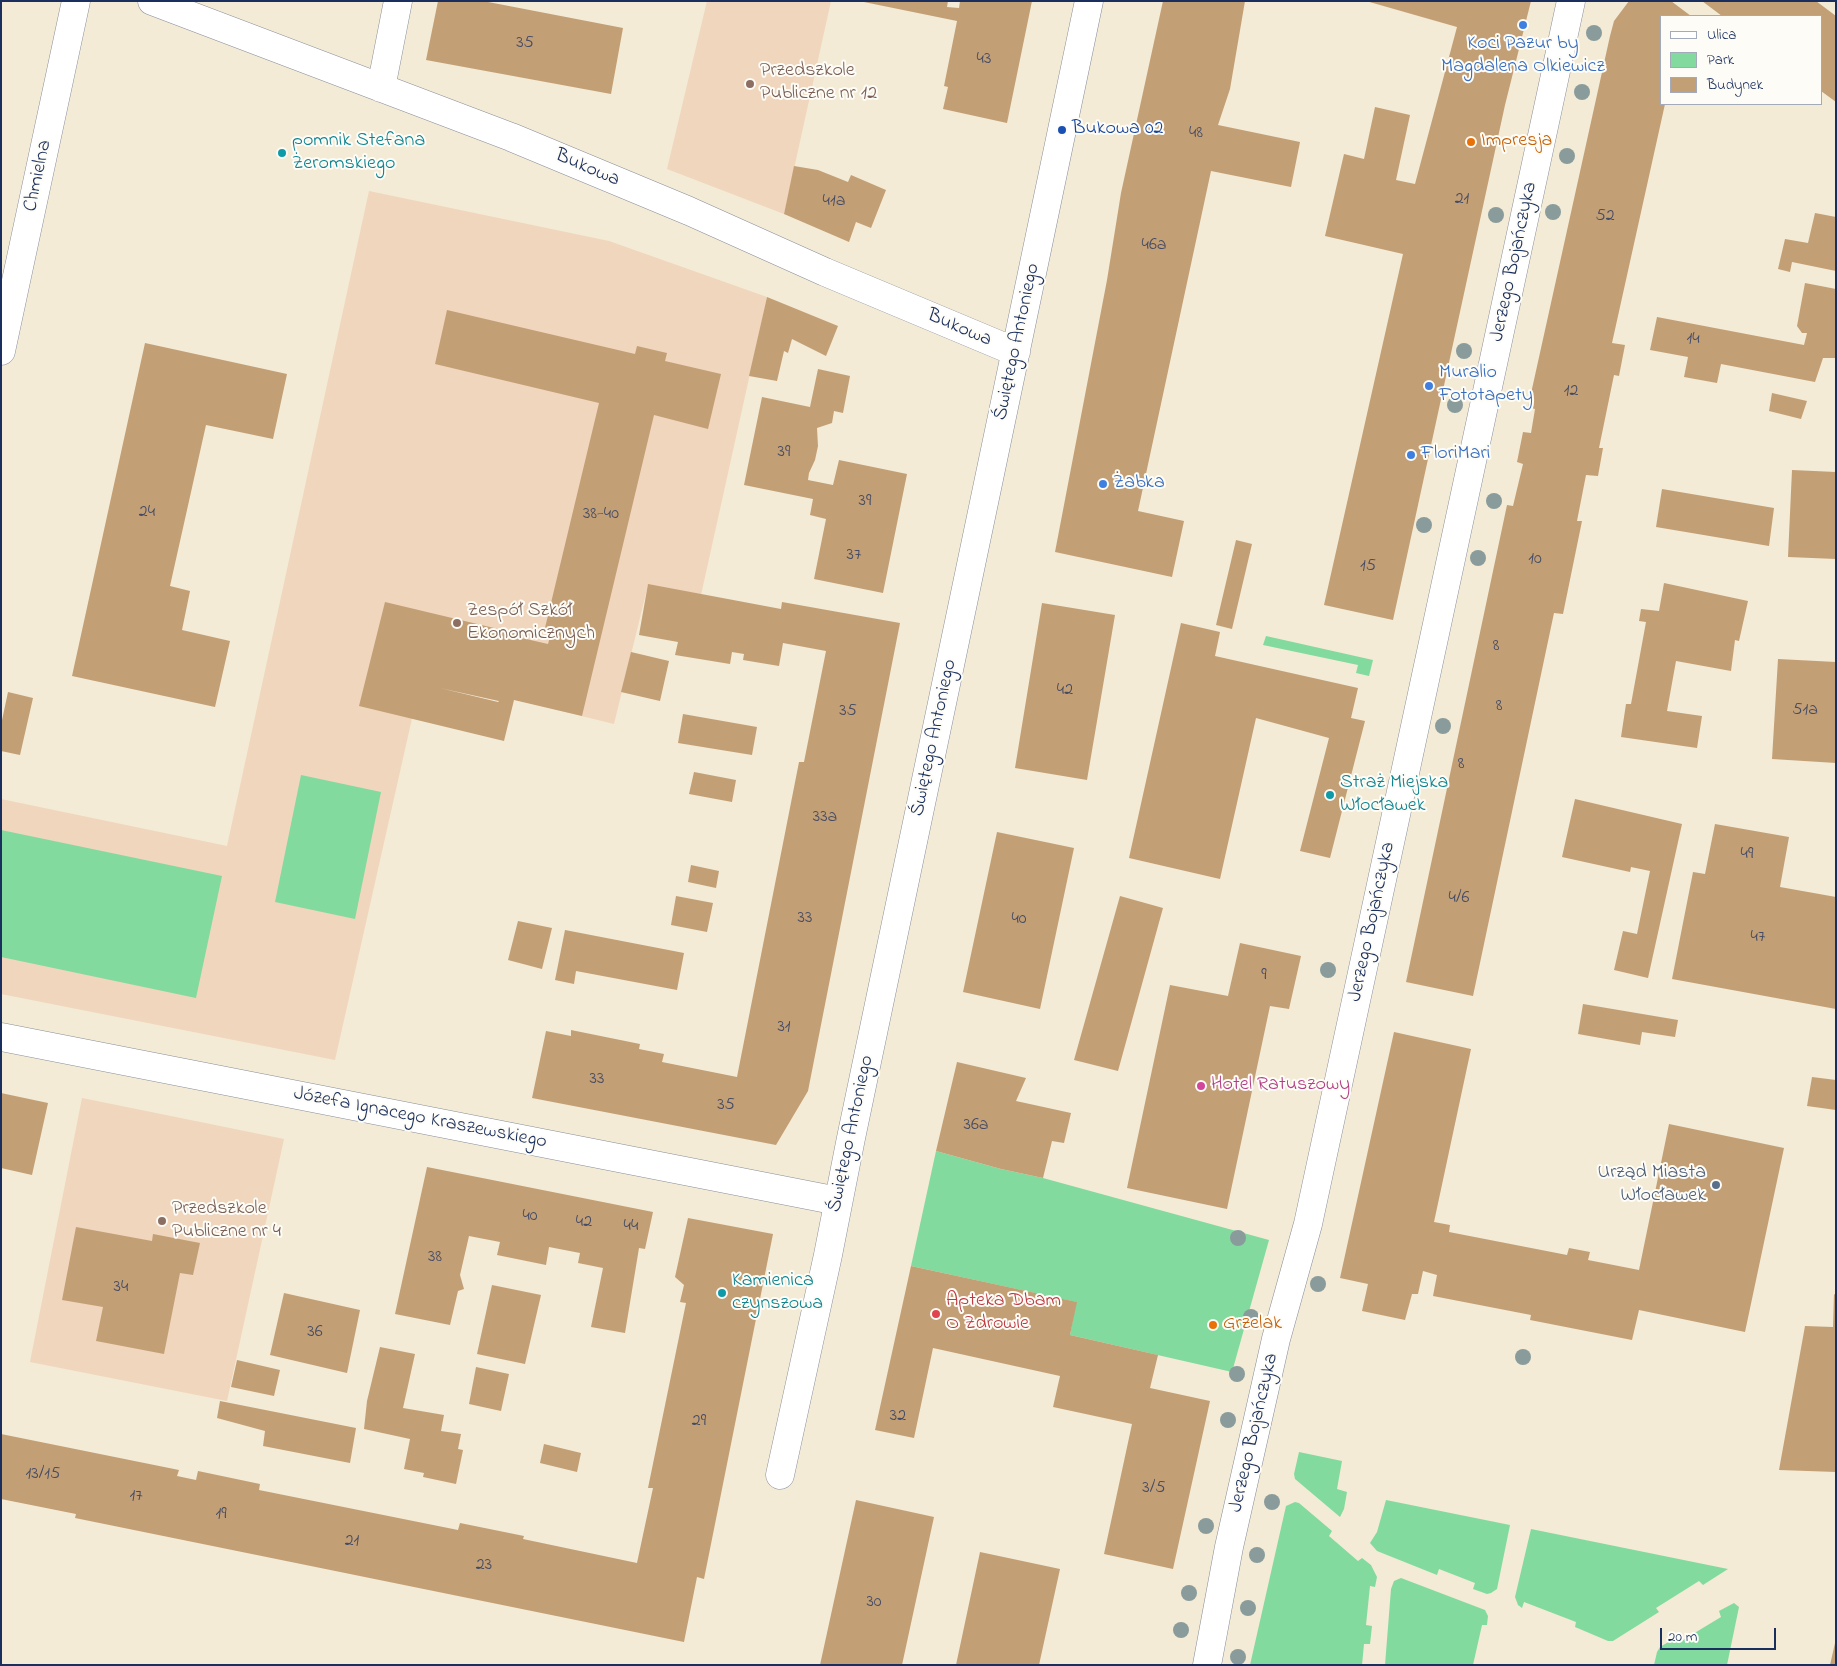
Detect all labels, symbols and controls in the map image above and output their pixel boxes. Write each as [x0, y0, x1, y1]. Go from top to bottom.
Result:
legend [1660, 15, 1822, 105]
marker: Koci Pazur by Magdalena Olkiewicz [1517, 19, 1529, 31]
text: Ulica [1707, 24, 1736, 46]
house number: 35 [516, 33, 534, 55]
place label: Koci Pazur by Magdalena Olkiewicz [1441, 33, 1605, 80]
house number: 43 [977, 49, 991, 71]
text: Park [1707, 49, 1734, 71]
place label: Przedszkole Publiczne nr 12 [760, 60, 877, 107]
text: Budynek [1707, 74, 1763, 96]
marker: Przedszkole Publiczne nr 12 [744, 78, 756, 90]
place label: Bukowa 02 [1072, 118, 1163, 142]
house number: 48 [1189, 123, 1203, 145]
marker: Bukowa 02 [1056, 124, 1068, 136]
place label: pomnik Stefana Żeromskiego [292, 130, 425, 177]
place label: Impresja [1481, 130, 1552, 154]
marker: Impresja [1465, 136, 1477, 148]
street label: Chmielna [20, 138, 58, 214]
street label: Bukowa [551, 145, 623, 193]
marker: pomnik Stefana Żeromskiego [276, 147, 288, 159]
street label: Jerzego Bojańczyka [1486, 180, 1544, 344]
house number: 21 [1455, 189, 1469, 211]
house number: 41a [823, 191, 845, 213]
house number: 52 [1595, 206, 1615, 228]
house number: 46a [1141, 235, 1167, 257]
street label: Świętego Antoniego [990, 261, 1046, 423]
street label: Bukowa [923, 305, 995, 353]
house number: 14 [1686, 329, 1700, 351]
place label: Muralio Fototapety [1439, 362, 1533, 409]
marker: Muralio Fototapety [1423, 380, 1435, 392]
house number: 12 [1564, 381, 1578, 403]
house number: 39 [778, 442, 790, 464]
place label: FloriMari [1421, 443, 1490, 467]
marker: FloriMari [1405, 449, 1417, 461]
place label: Żabka [1113, 472, 1165, 496]
marker: Żabka [1097, 478, 1109, 490]
house number: 39 [859, 491, 871, 513]
house number: 24 [139, 502, 155, 524]
house number: 38-40 [583, 504, 619, 526]
house number: 37 [847, 545, 861, 567]
house number: 10 [1528, 549, 1542, 571]
house number: 15 [1360, 556, 1376, 578]
place label: Zespół Szkół Ekonomicznych [467, 600, 595, 647]
marker: Zespół Szkół Ekonomicznych [451, 617, 463, 629]
house number: 8 [1493, 636, 1499, 658]
street label: Świętego Antoniego [907, 657, 963, 819]
house number: 42 [1057, 680, 1073, 702]
house number: 8 [1496, 696, 1502, 718]
house number: 51a [1792, 700, 1818, 722]
house number: 35 [839, 701, 857, 723]
house number: 8 [1458, 754, 1464, 776]
place label: Straż Miejska Włocławek [1340, 772, 1448, 819]
marker: Straż Miejska Włocławek [1324, 789, 1336, 801]
house number: 33a [813, 807, 837, 829]
street label: Jerzego Bojańczyka [1344, 840, 1402, 1004]
house number: 49 [1741, 844, 1753, 866]
house number: 4/6 [1449, 888, 1469, 910]
house number: 33 [798, 908, 812, 930]
house number: 40 [1011, 909, 1027, 931]
house number: 47 [1751, 927, 1765, 949]
house number: 9 [1261, 965, 1267, 987]
house number: 31 [777, 1017, 791, 1039]
street label: Świętego Antoniego [824, 1053, 880, 1215]
house number: 33 [590, 1069, 604, 1091]
place label: Hotel Ratuszowy [1211, 1074, 1350, 1098]
marker: Hotel Ratuszowy [1195, 1080, 1207, 1092]
street label: Józefa Ignacego Kraszewskiego [291, 1083, 549, 1155]
house number: 35 [717, 1095, 735, 1117]
house number: 36a [963, 1115, 989, 1137]
place label: Urząd Miasta Włocławek [1598, 1162, 1706, 1209]
marker: Urząd Miasta Włocławek [1710, 1179, 1722, 1191]
place label: Przedszkole Publiczne nr 4 [172, 1198, 281, 1245]
house number: 40 [522, 1206, 538, 1228]
house number: 42 [576, 1212, 592, 1234]
marker: Przedszkole Publiczne nr 4 [156, 1215, 168, 1227]
house number: 44 [624, 1216, 638, 1238]
house number: 38 [428, 1247, 442, 1269]
place label: Kamienica czynszowa [732, 1270, 823, 1317]
house number: 34 [114, 1277, 128, 1299]
marker: Kamienica czynszowa [716, 1287, 728, 1299]
place label: Apteka Dbam O Zdrowie [946, 1290, 1061, 1337]
marker: Apteka Dbam O Zdrowie [930, 1308, 942, 1320]
place label: Grzelak [1223, 1313, 1282, 1337]
marker: Grzelak [1207, 1319, 1219, 1331]
house number: 36 [307, 1322, 323, 1344]
street label: Jerzego Bojańczyka [1225, 1351, 1285, 1515]
house number: 32 [890, 1406, 906, 1428]
house number: 29 [692, 1411, 706, 1433]
house number: 13/15 [26, 1464, 60, 1486]
house number: 3/5 [1142, 1478, 1166, 1500]
house number: 17 [129, 1486, 143, 1508]
house number: 19 [215, 1504, 227, 1526]
house number: 21 [345, 1531, 359, 1553]
house number: 23 [476, 1555, 492, 1577]
house number: 30 [866, 1592, 882, 1614]
scale bar [1662, 1618, 1778, 1650]
text: 20 m [1668, 1626, 1697, 1648]

